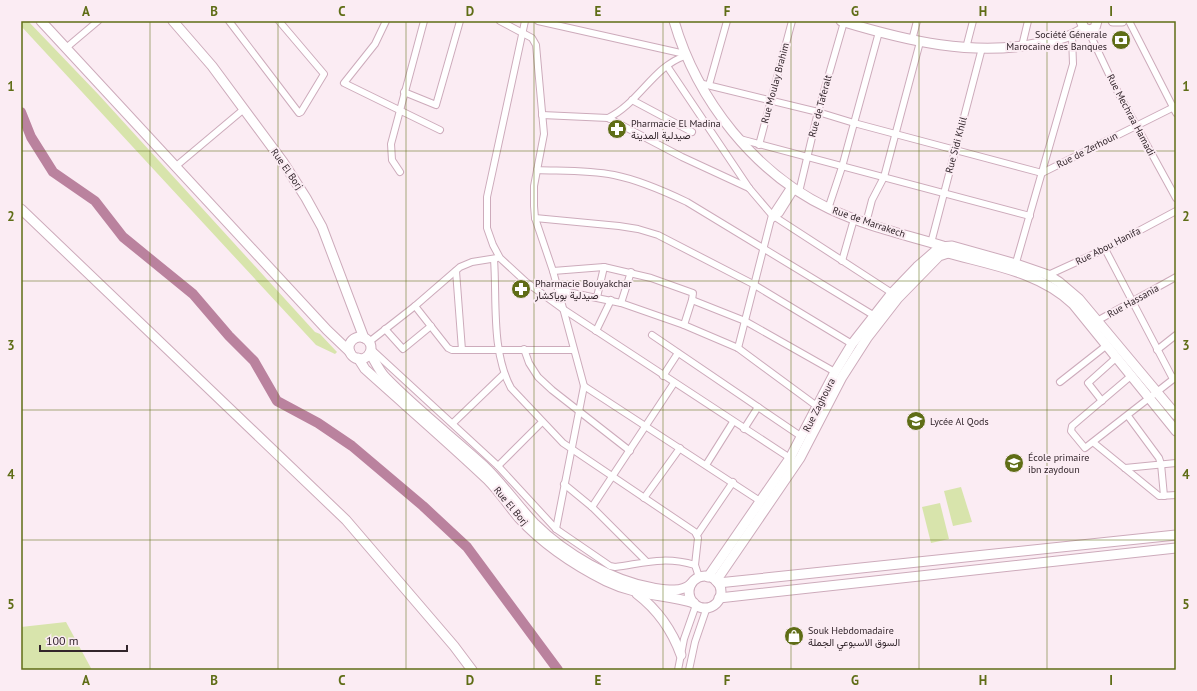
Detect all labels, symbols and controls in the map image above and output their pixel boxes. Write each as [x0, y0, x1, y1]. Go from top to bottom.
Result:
text: A [82, 3, 90, 20]
text: B [210, 3, 218, 20]
text: C [338, 3, 346, 20]
text: D [466, 3, 474, 20]
text: E [595, 3, 602, 20]
text: F [724, 3, 731, 20]
text: G [851, 3, 859, 20]
text: H [979, 3, 987, 20]
text: I [1109, 3, 1113, 20]
place label: Société Génerale Marocaine des Banques [1006, 28, 1107, 53]
bank icon: Société Génerale Marocaine des Banques [1110, 29, 1132, 51]
street label: Rue Moulay Brahim [758, 41, 792, 125]
street label: Rue Mechraa Hamadi [1104, 72, 1158, 158]
street label: Rue de Taferalt [805, 73, 835, 139]
text: 1 [7, 78, 15, 95]
text: 1 [1182, 78, 1190, 95]
street label: Rue Sidi Khlil [942, 115, 970, 175]
place label: Pharmacie El Madina صيدلية المدينة [631, 117, 721, 142]
pharmacy icon: Pharmacie El Madina صيدلية المدينة [606, 118, 628, 140]
street label: Rue de Zerhoun [1054, 129, 1120, 171]
street label: Rue El Borj [268, 146, 306, 192]
street label: Rue de Marrakech [831, 203, 907, 241]
text: 2 [7, 208, 15, 225]
text: 2 [1182, 208, 1190, 225]
street label: Rue Abou Hanifa [1073, 224, 1143, 268]
place label: Pharmacie Bouyakchar صيدلية بوياكشار [534, 277, 632, 302]
pharmacy icon: Pharmacie Bouyakchar صيدلية بوياكشار [510, 278, 532, 300]
street label: Rue Hassania [1105, 281, 1161, 321]
text: 3 [7, 337, 15, 354]
text: 3 [1182, 337, 1190, 354]
street label: Rue Zaghoura [800, 376, 838, 434]
school or university icon: Lycée Al Qods [905, 410, 927, 432]
place label: Lycée Al Qods [930, 415, 989, 428]
place label: École primaire ibn zaydoun [1028, 451, 1089, 476]
school or university icon: École primaire ibn zaydoun [1003, 452, 1025, 474]
text: 4 [7, 466, 15, 483]
text: 4 [1182, 466, 1190, 483]
street label: Rue El Borj [491, 484, 531, 528]
text: 5 [7, 596, 15, 613]
text: 5 [1182, 596, 1190, 613]
place label: Souk Hebdomadaire السوق الاسبوعي الجملة [808, 624, 900, 651]
shop icon: Souk Hebdomadaire السوق الاسبوعي الجملة [783, 625, 805, 647]
scale bar [40, 627, 127, 653]
text: 100 m [46, 633, 79, 648]
text: A [82, 672, 90, 689]
text: B [210, 672, 218, 689]
text: C [338, 672, 346, 689]
text: D [466, 672, 474, 689]
text: E [595, 672, 602, 689]
text: F [724, 672, 731, 689]
text: G [851, 672, 859, 689]
text: H [979, 672, 987, 689]
text: I [1109, 672, 1113, 689]

